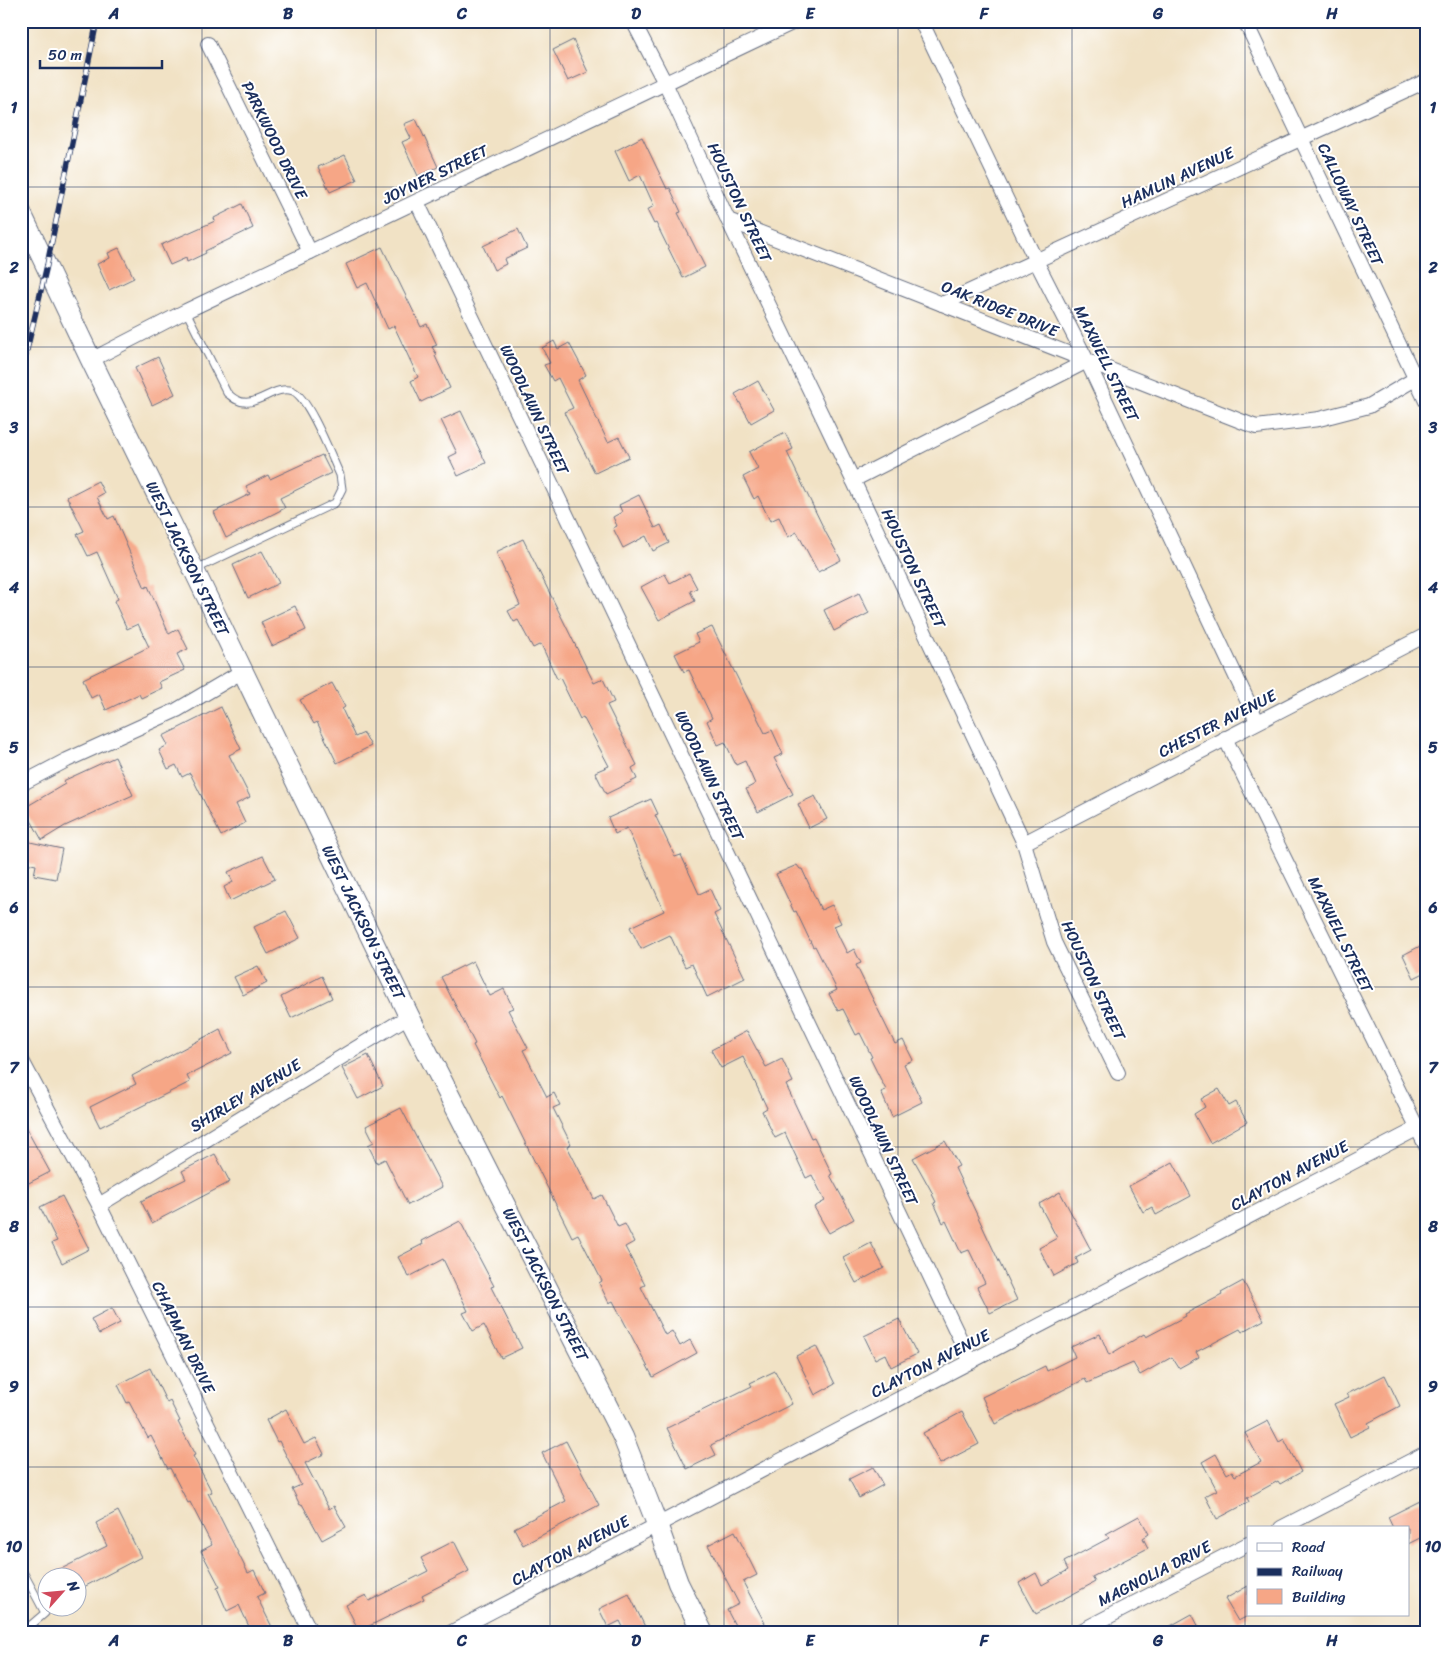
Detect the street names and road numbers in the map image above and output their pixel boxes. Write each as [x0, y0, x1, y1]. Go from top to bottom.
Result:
street label: PARKWOOD DRIVE [233, 76, 316, 206]
street label: JOYNER STREET [376, 136, 494, 213]
street label: HOUSTON STREET [699, 137, 781, 268]
street label: HAMLIN AVENUE [1116, 138, 1240, 216]
street label: CALLOWAY STREET [1309, 138, 1392, 272]
street label: OAK RIDGE DRIVE [937, 272, 1064, 346]
street label: MAXWELL STREET [1066, 300, 1148, 427]
street label: WOODLAWN STREET [492, 339, 578, 480]
street label: WEST JACKSON STREET [137, 476, 238, 642]
street label: HOUSTON STREET [873, 503, 955, 634]
street label: CHESTER AVENUE [1153, 681, 1283, 766]
street label: WOODLAWN STREET [667, 705, 753, 846]
street label: WEST JACKSON STREET [313, 840, 414, 1006]
street label: MAXWELL STREET [1300, 871, 1382, 998]
street label: HOUSTON STREET [1053, 915, 1135, 1046]
street label: SHIRLEY AVENUE [184, 1050, 308, 1140]
street label: WOODLAWN STREET [841, 1070, 927, 1211]
street label: CLAYTON AVENUE [1225, 1131, 1355, 1219]
street label: WEST JACKSON STREET [494, 1202, 597, 1367]
street label: CHAPMAN DRIVE [144, 1276, 224, 1400]
street label: CLAYTON AVENUE [865, 1320, 996, 1406]
street label: CLAYTON AVENUE [506, 1506, 636, 1594]
street label: MAGNOLIA DRIVE [1092, 1532, 1217, 1615]

